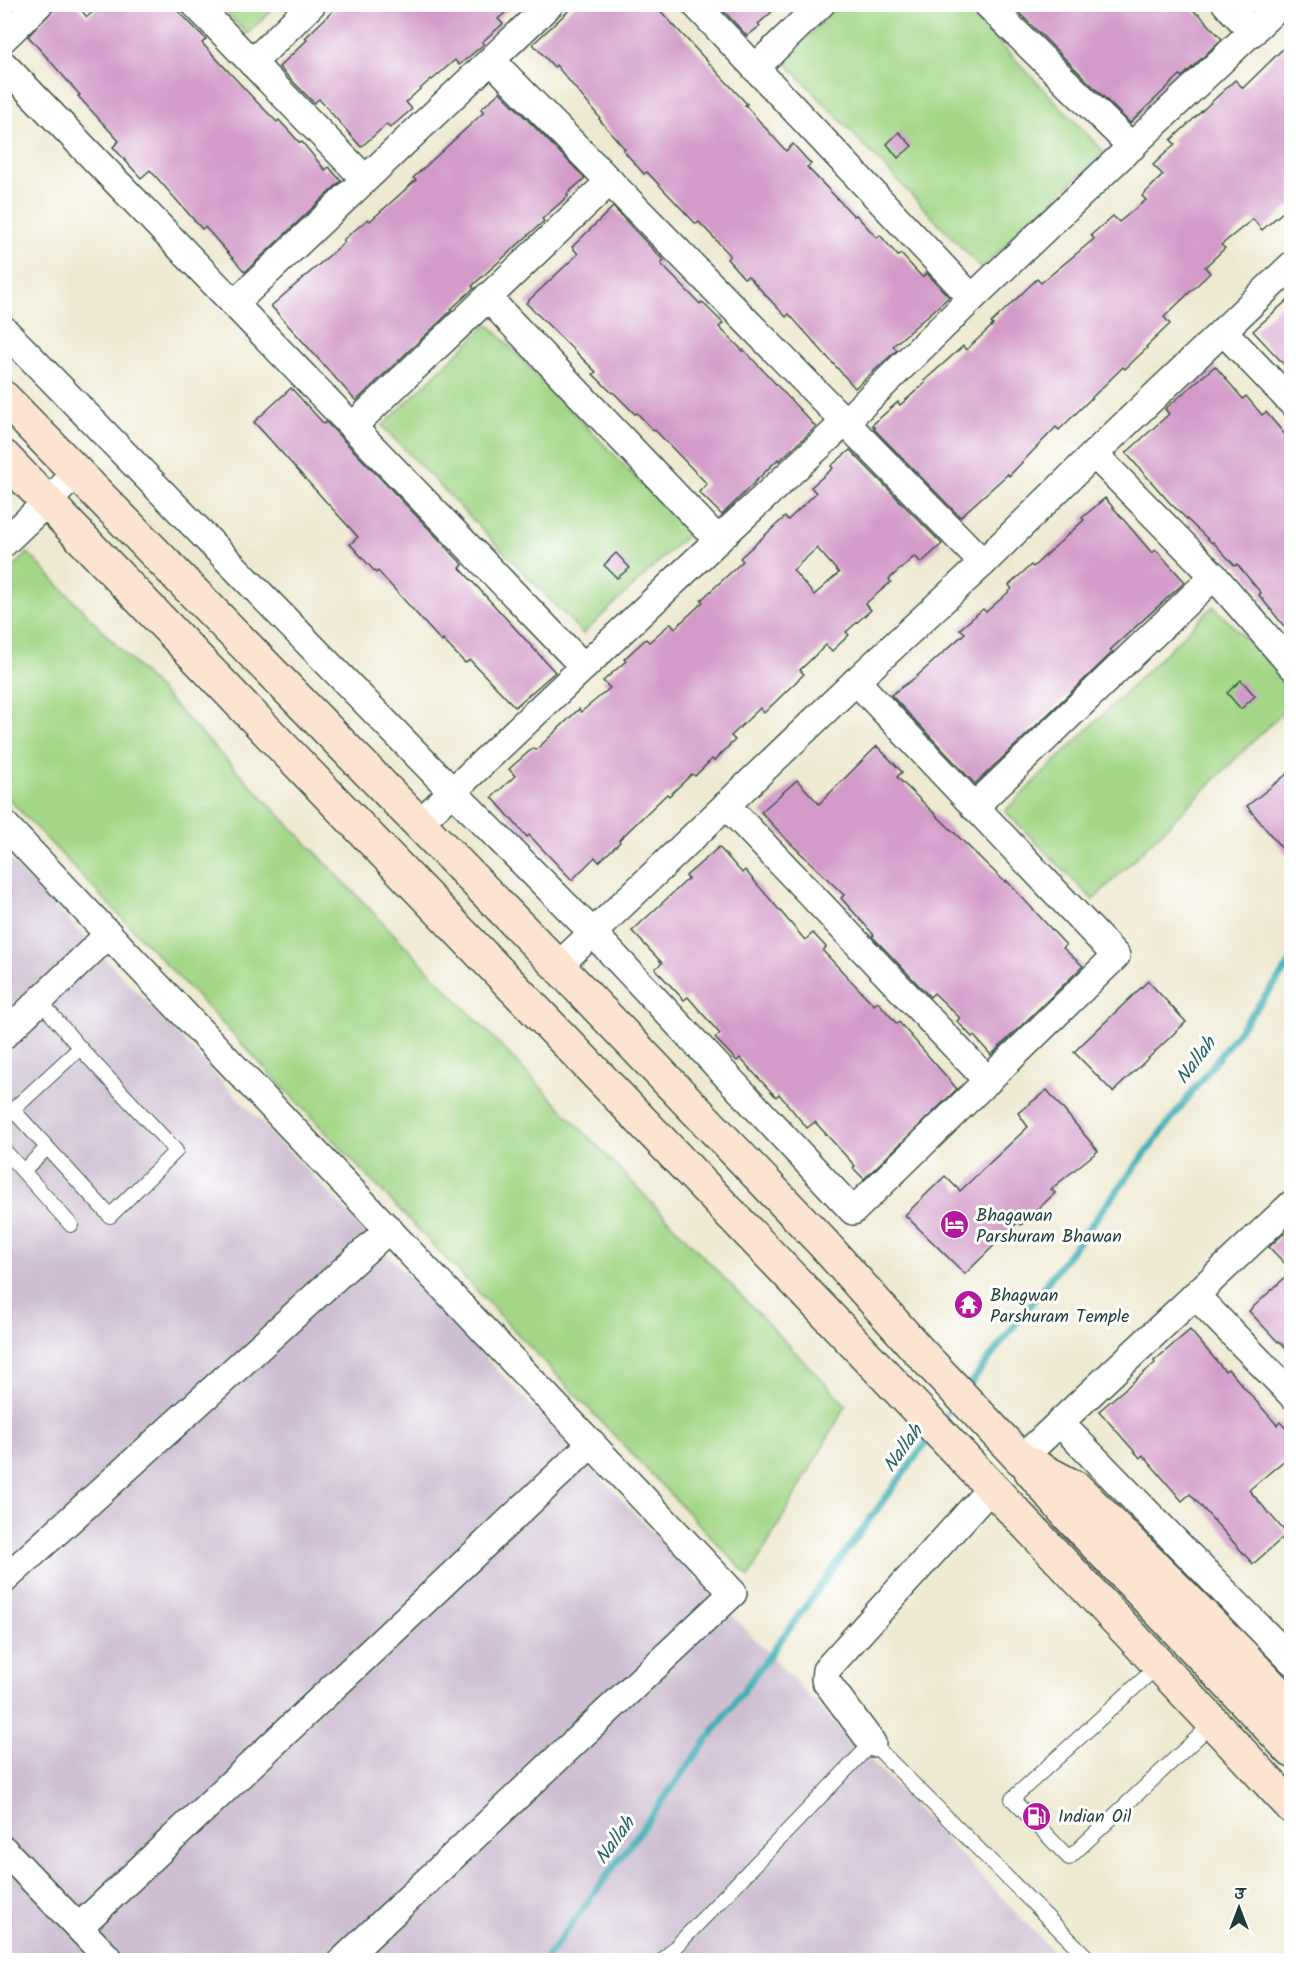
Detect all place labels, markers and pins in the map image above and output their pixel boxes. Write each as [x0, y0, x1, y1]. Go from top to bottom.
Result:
place label: Bhagawan Parshuram Bhawan [976, 1202, 1122, 1252]
hotel icon: Bhagawan Parshuram Bhawan [939, 1209, 971, 1241]
place label: Bhagwan Parshuram Temple [990, 1282, 1129, 1332]
temple icon: Bhagwan Parshuram Temple [953, 1289, 985, 1321]
fuel station icon: Indian Oil [1021, 1800, 1053, 1832]
place label: Indian Oil [1058, 1803, 1132, 1832]

